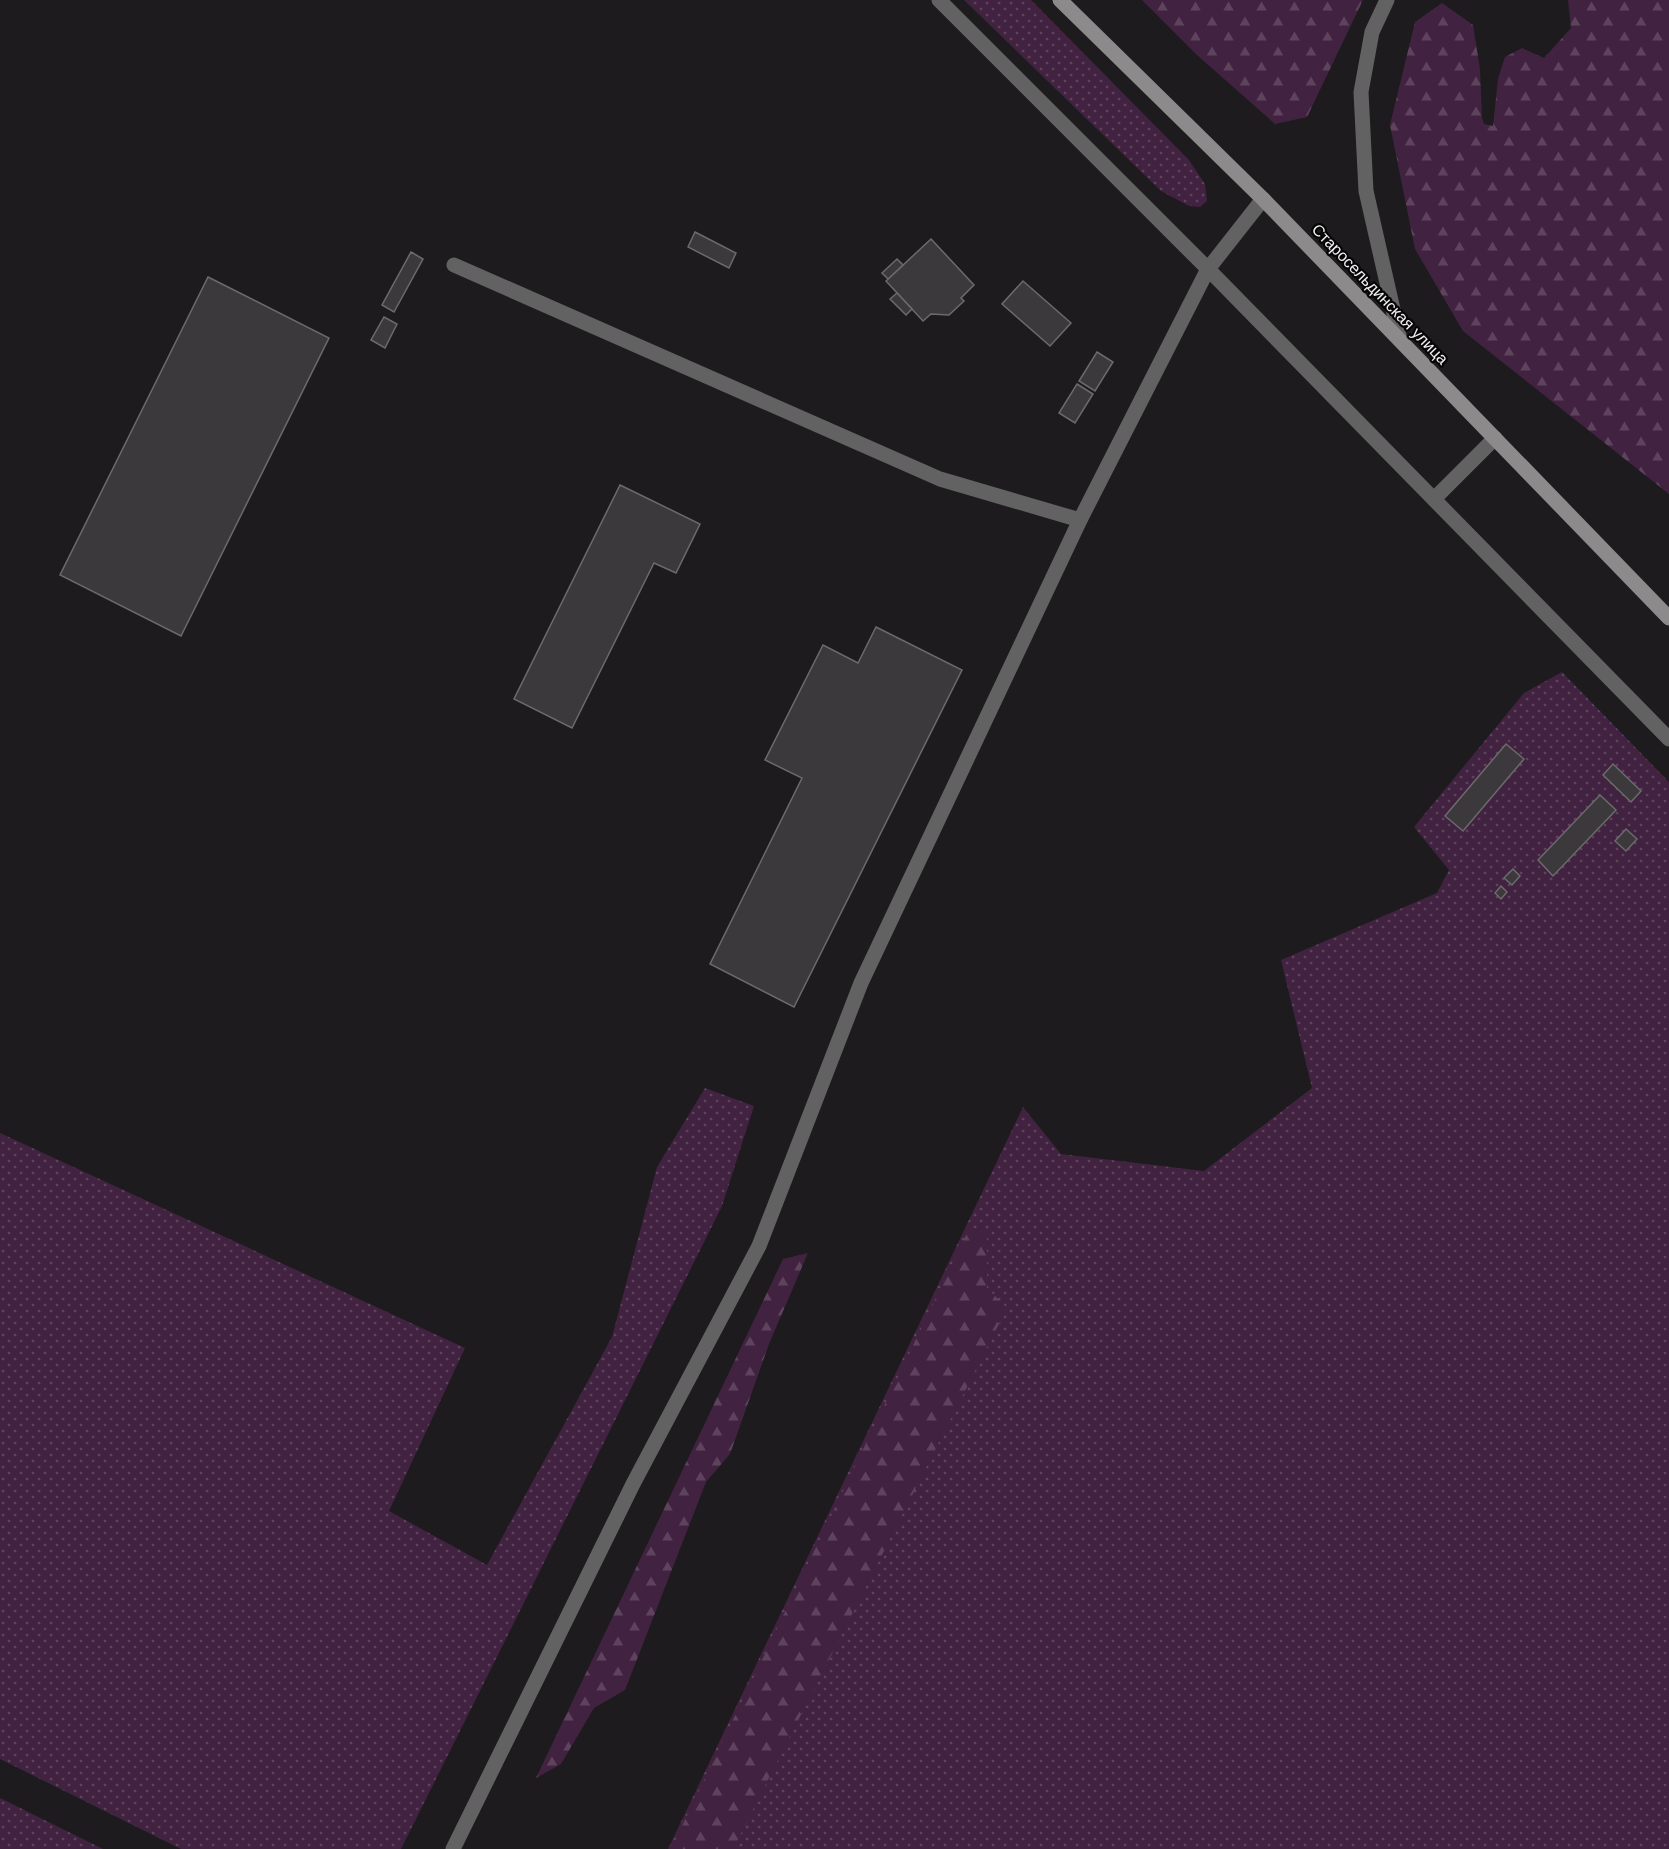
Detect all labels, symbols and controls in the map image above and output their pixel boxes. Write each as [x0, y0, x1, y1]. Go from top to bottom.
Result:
street label: Старосельдинская улица [1309, 221, 1451, 368]

